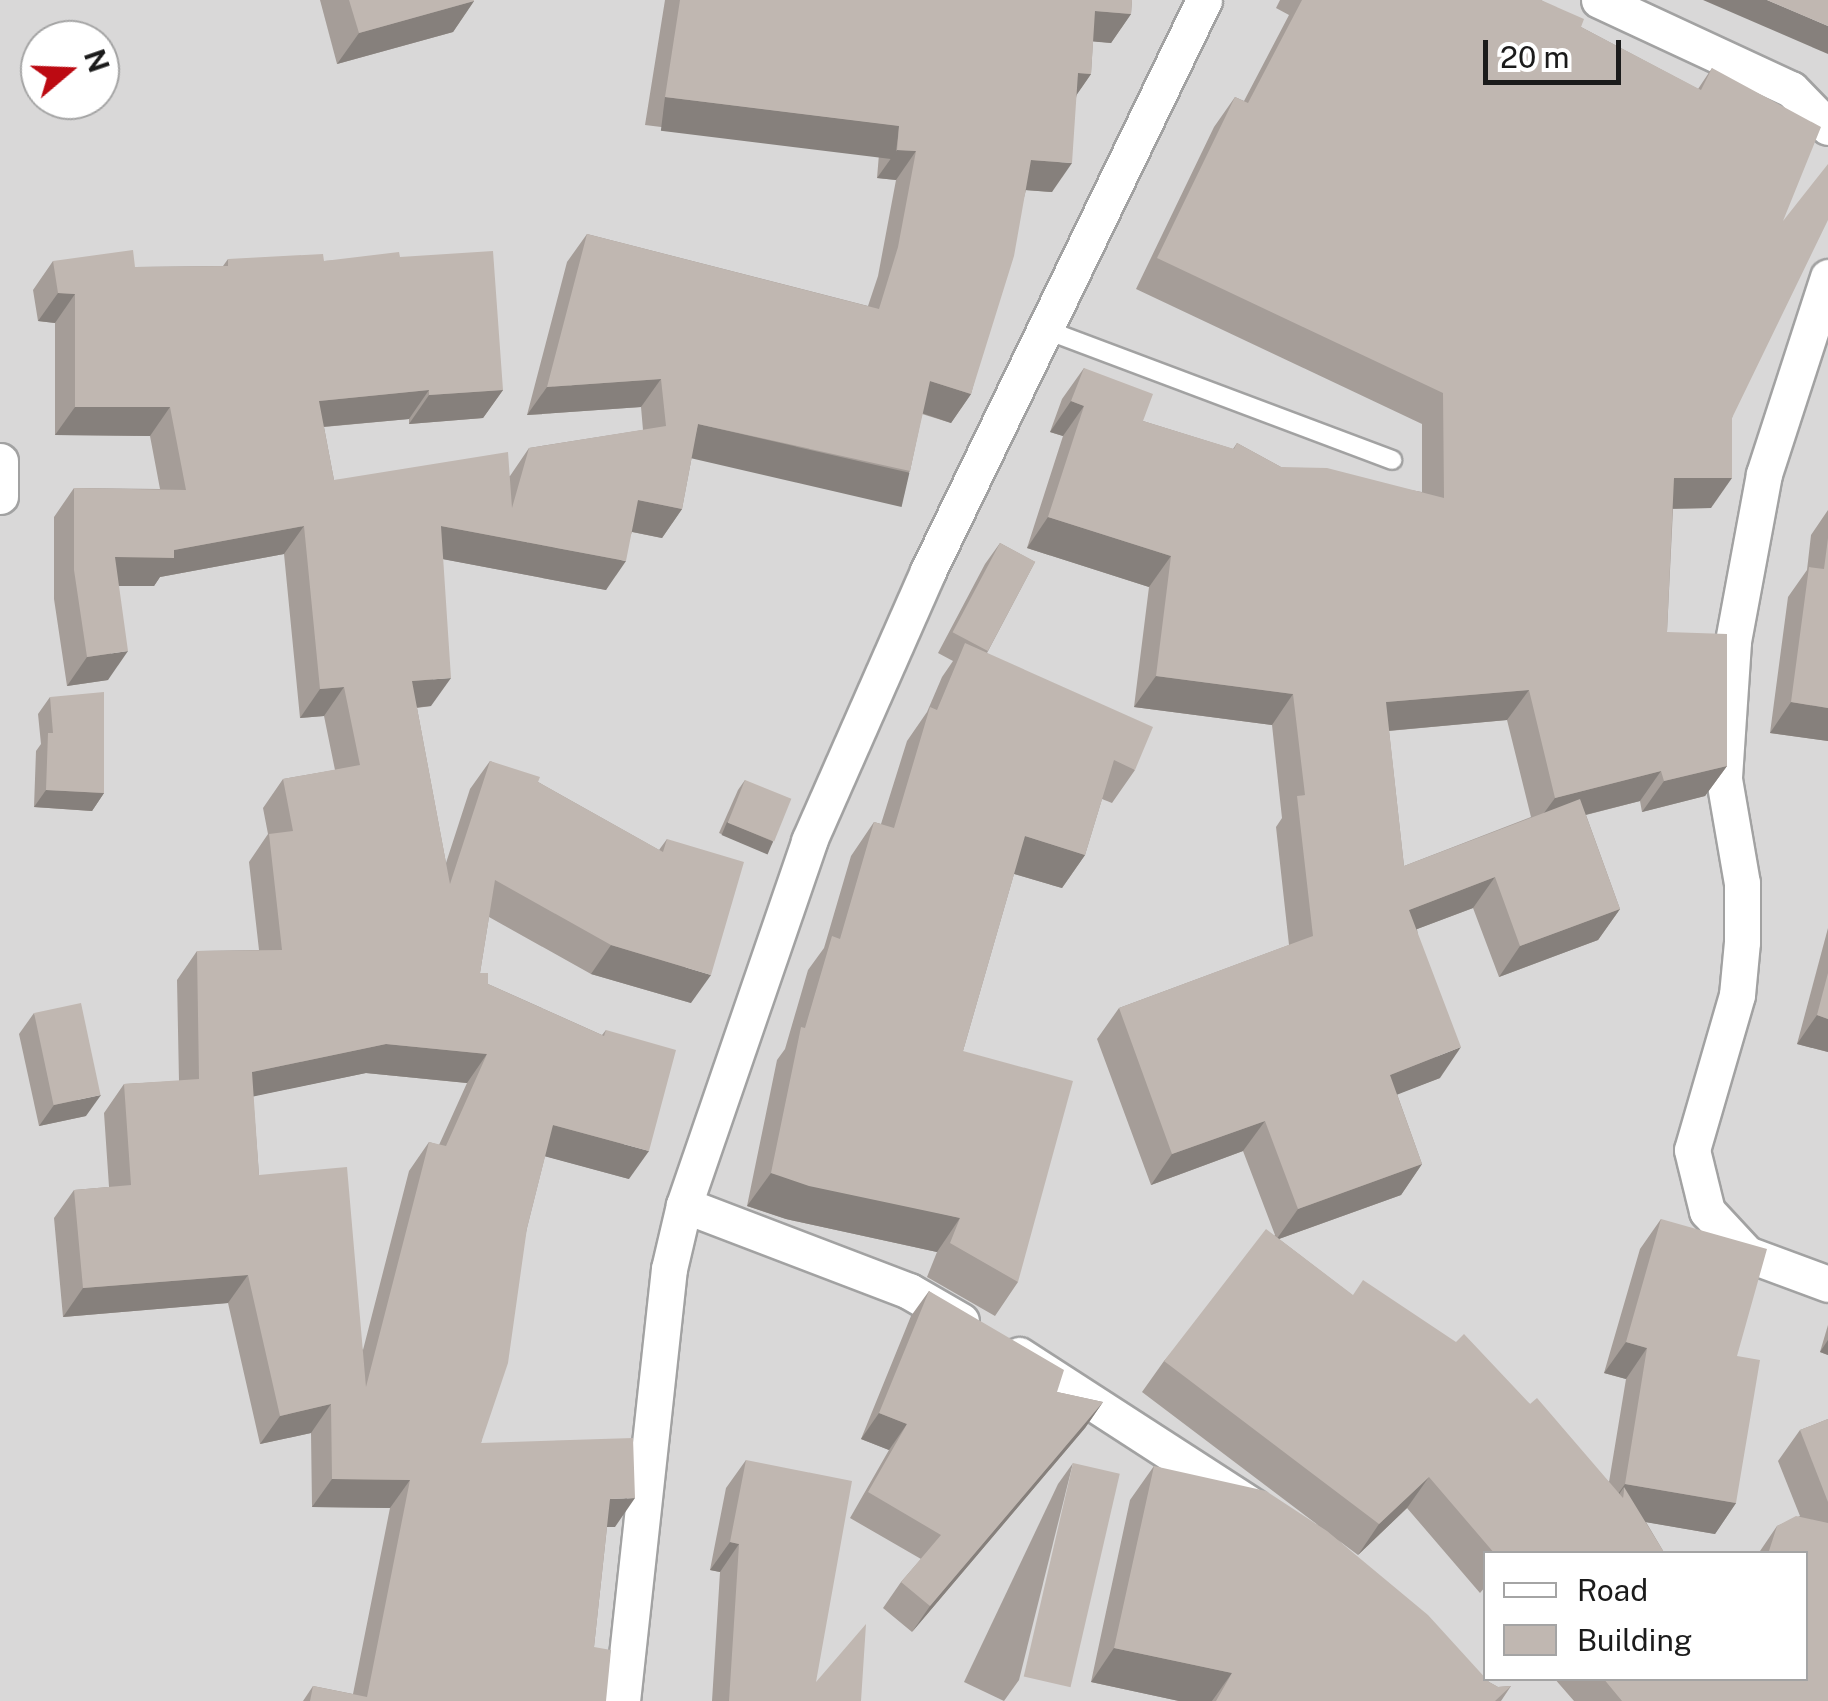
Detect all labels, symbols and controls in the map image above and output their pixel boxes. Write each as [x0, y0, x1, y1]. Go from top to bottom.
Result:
north arrow [20, 20, 120, 120]
scale bar [1488, 20, 1626, 82]
text: 20 m [1500, 39, 1569, 75]
text: N [78, 45, 116, 76]
legend [1483, 1551, 1808, 1681]
text: Road [1577, 1572, 1648, 1608]
text: Building [1577, 1622, 1692, 1658]

